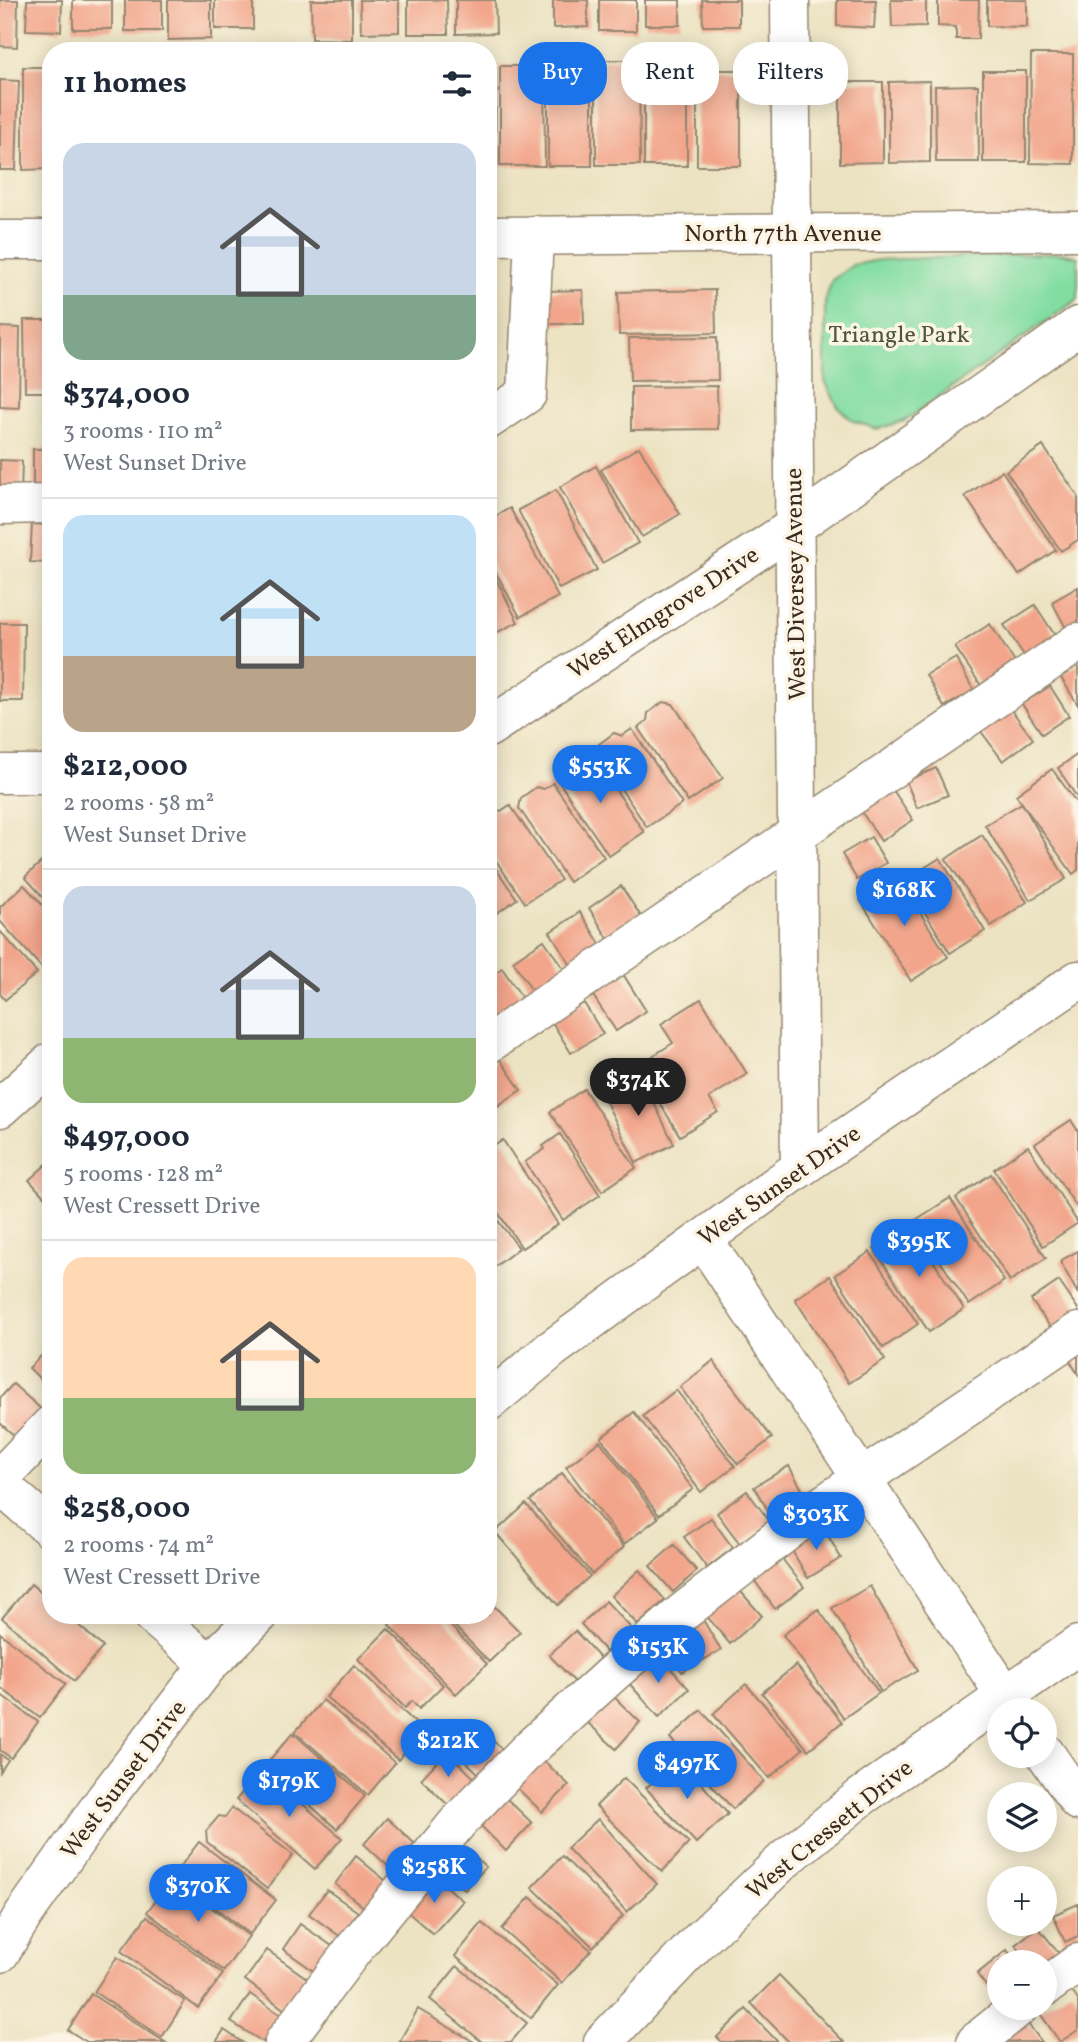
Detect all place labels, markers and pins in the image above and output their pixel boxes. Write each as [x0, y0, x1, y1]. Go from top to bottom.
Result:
pin: $553K [551, 746, 649, 805]
pin: $168K [855, 869, 953, 928]
pin: $374K [589, 1058, 687, 1118]
pin: $395K [870, 1220, 968, 1279]
pin: $303K [767, 1492, 865, 1552]
pin: $153K [609, 1626, 707, 1685]
pin: $212K [399, 1720, 497, 1779]
pin: $497K [638, 1742, 736, 1801]
pin: $179K [240, 1759, 338, 1819]
pin: $258K [385, 1846, 483, 1905]
pin: $370K [149, 1864, 247, 1924]

